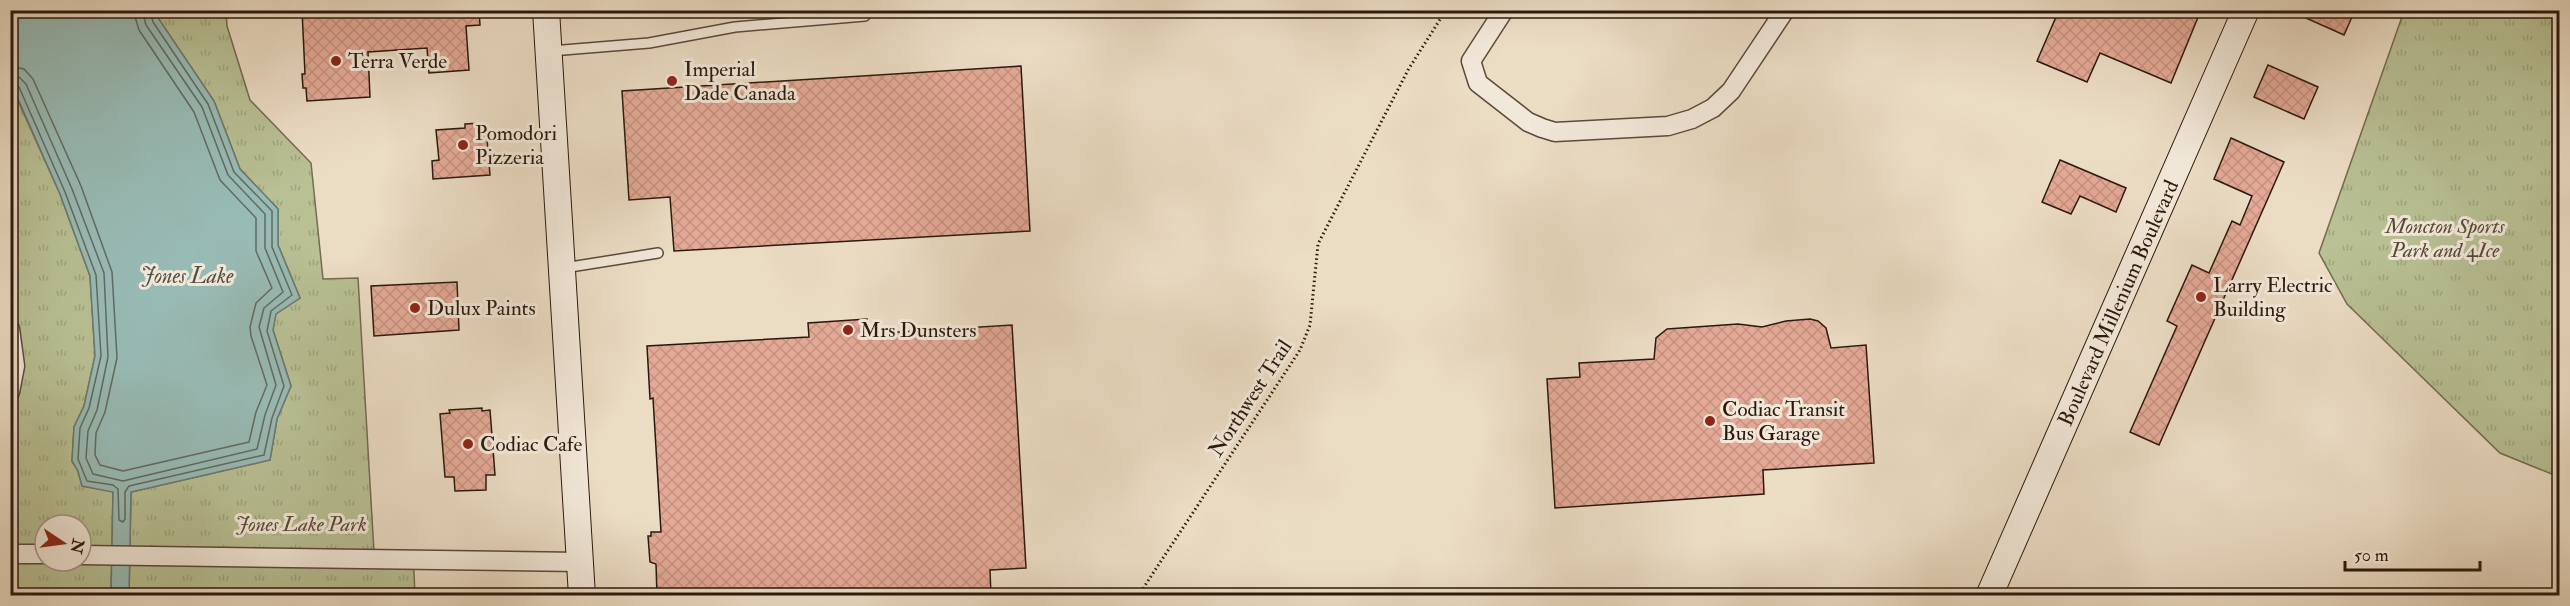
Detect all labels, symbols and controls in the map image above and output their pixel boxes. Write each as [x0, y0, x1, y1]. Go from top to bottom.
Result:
place label: Terra Verde [348, 48, 447, 75]
marker: Terra Verde [329, 54, 343, 68]
place label: Imperial Dade Canada [684, 56, 796, 107]
marker: Imperial Dade Canada [665, 74, 679, 88]
place label: Pomodori Pizzeria [475, 120, 557, 171]
marker: Pomodori Pizzeria [456, 138, 470, 152]
street label: Boulevard Millenium Boulevard [2052, 175, 2185, 430]
park label: Moncton Sports Park and 4Ice [2384, 213, 2506, 264]
water label: Jones Lake [141, 262, 234, 290]
place label: Larry Electric Building [2213, 272, 2333, 323]
marker: Larry Electric Building [2194, 290, 2208, 304]
place label: Dulux Paints [427, 295, 536, 322]
marker: Dulux Paints [408, 301, 422, 315]
place label: Mrs Dunsters [860, 317, 976, 344]
marker: Mrs Dunsters [841, 323, 855, 337]
street label: Northwest Trail [1202, 334, 1299, 462]
place label: Codiac Transit Bus Garage [1722, 396, 1845, 447]
marker: Codiac Transit Bus Garage [1703, 414, 1717, 428]
place label: Codiac Cafe [480, 431, 583, 458]
marker: Codiac Cafe [461, 437, 475, 451]
park label: Jones Lake Park [235, 511, 367, 538]
north arrow [33, 513, 93, 573]
scale bar [2345, 534, 2480, 572]
text: N [65, 536, 88, 556]
text: 50 m [2354, 544, 2389, 567]

